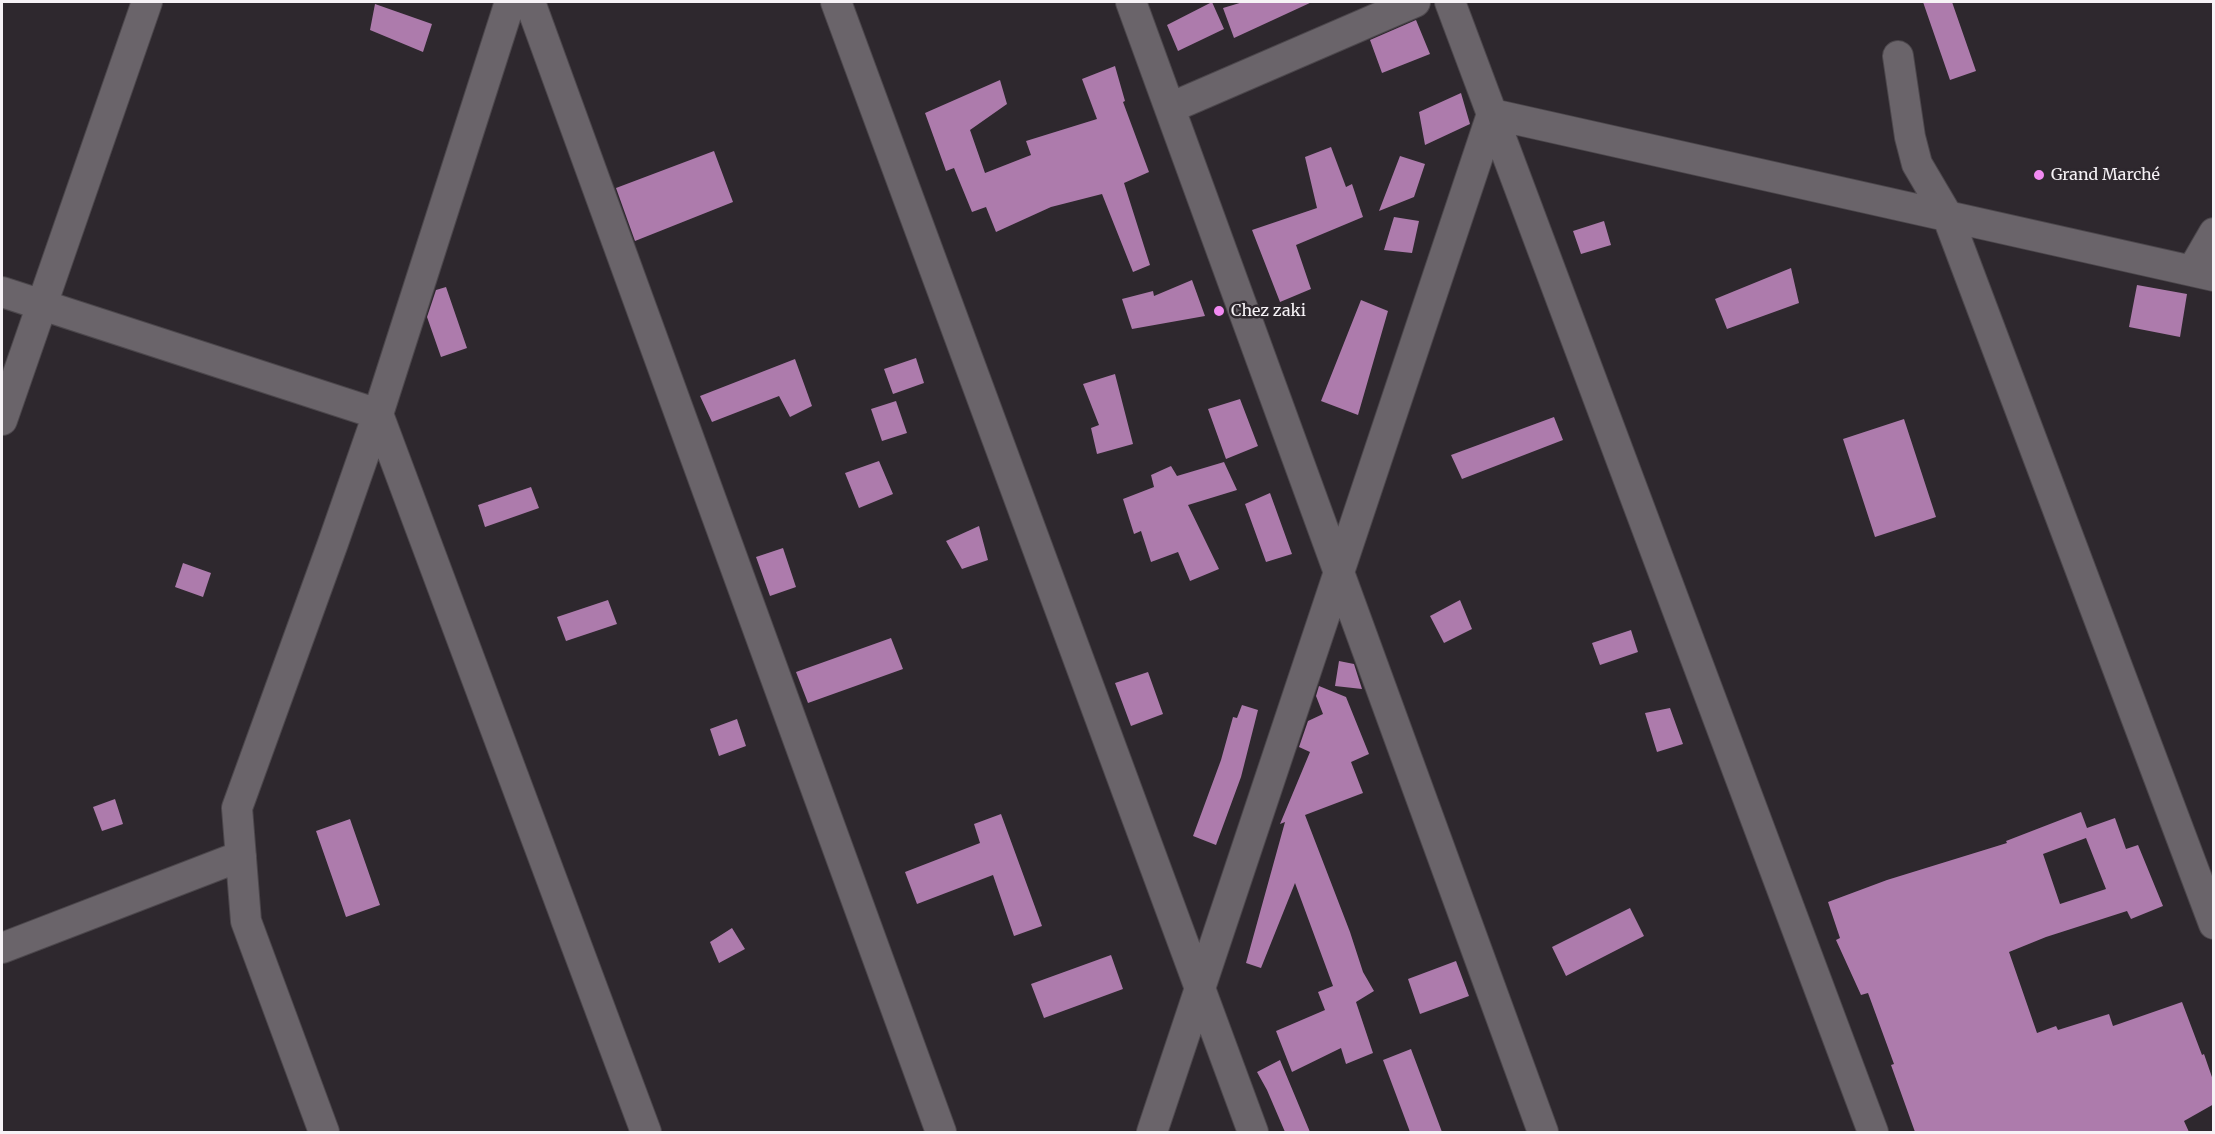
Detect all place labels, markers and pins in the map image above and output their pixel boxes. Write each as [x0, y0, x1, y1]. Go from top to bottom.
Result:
place label: Grand Marché [2051, 165, 2160, 185]
marker: Grand Marché [2032, 168, 2046, 182]
place label: Chez zaki [1231, 301, 1306, 321]
marker: Chez zaki [1212, 304, 1226, 318]

